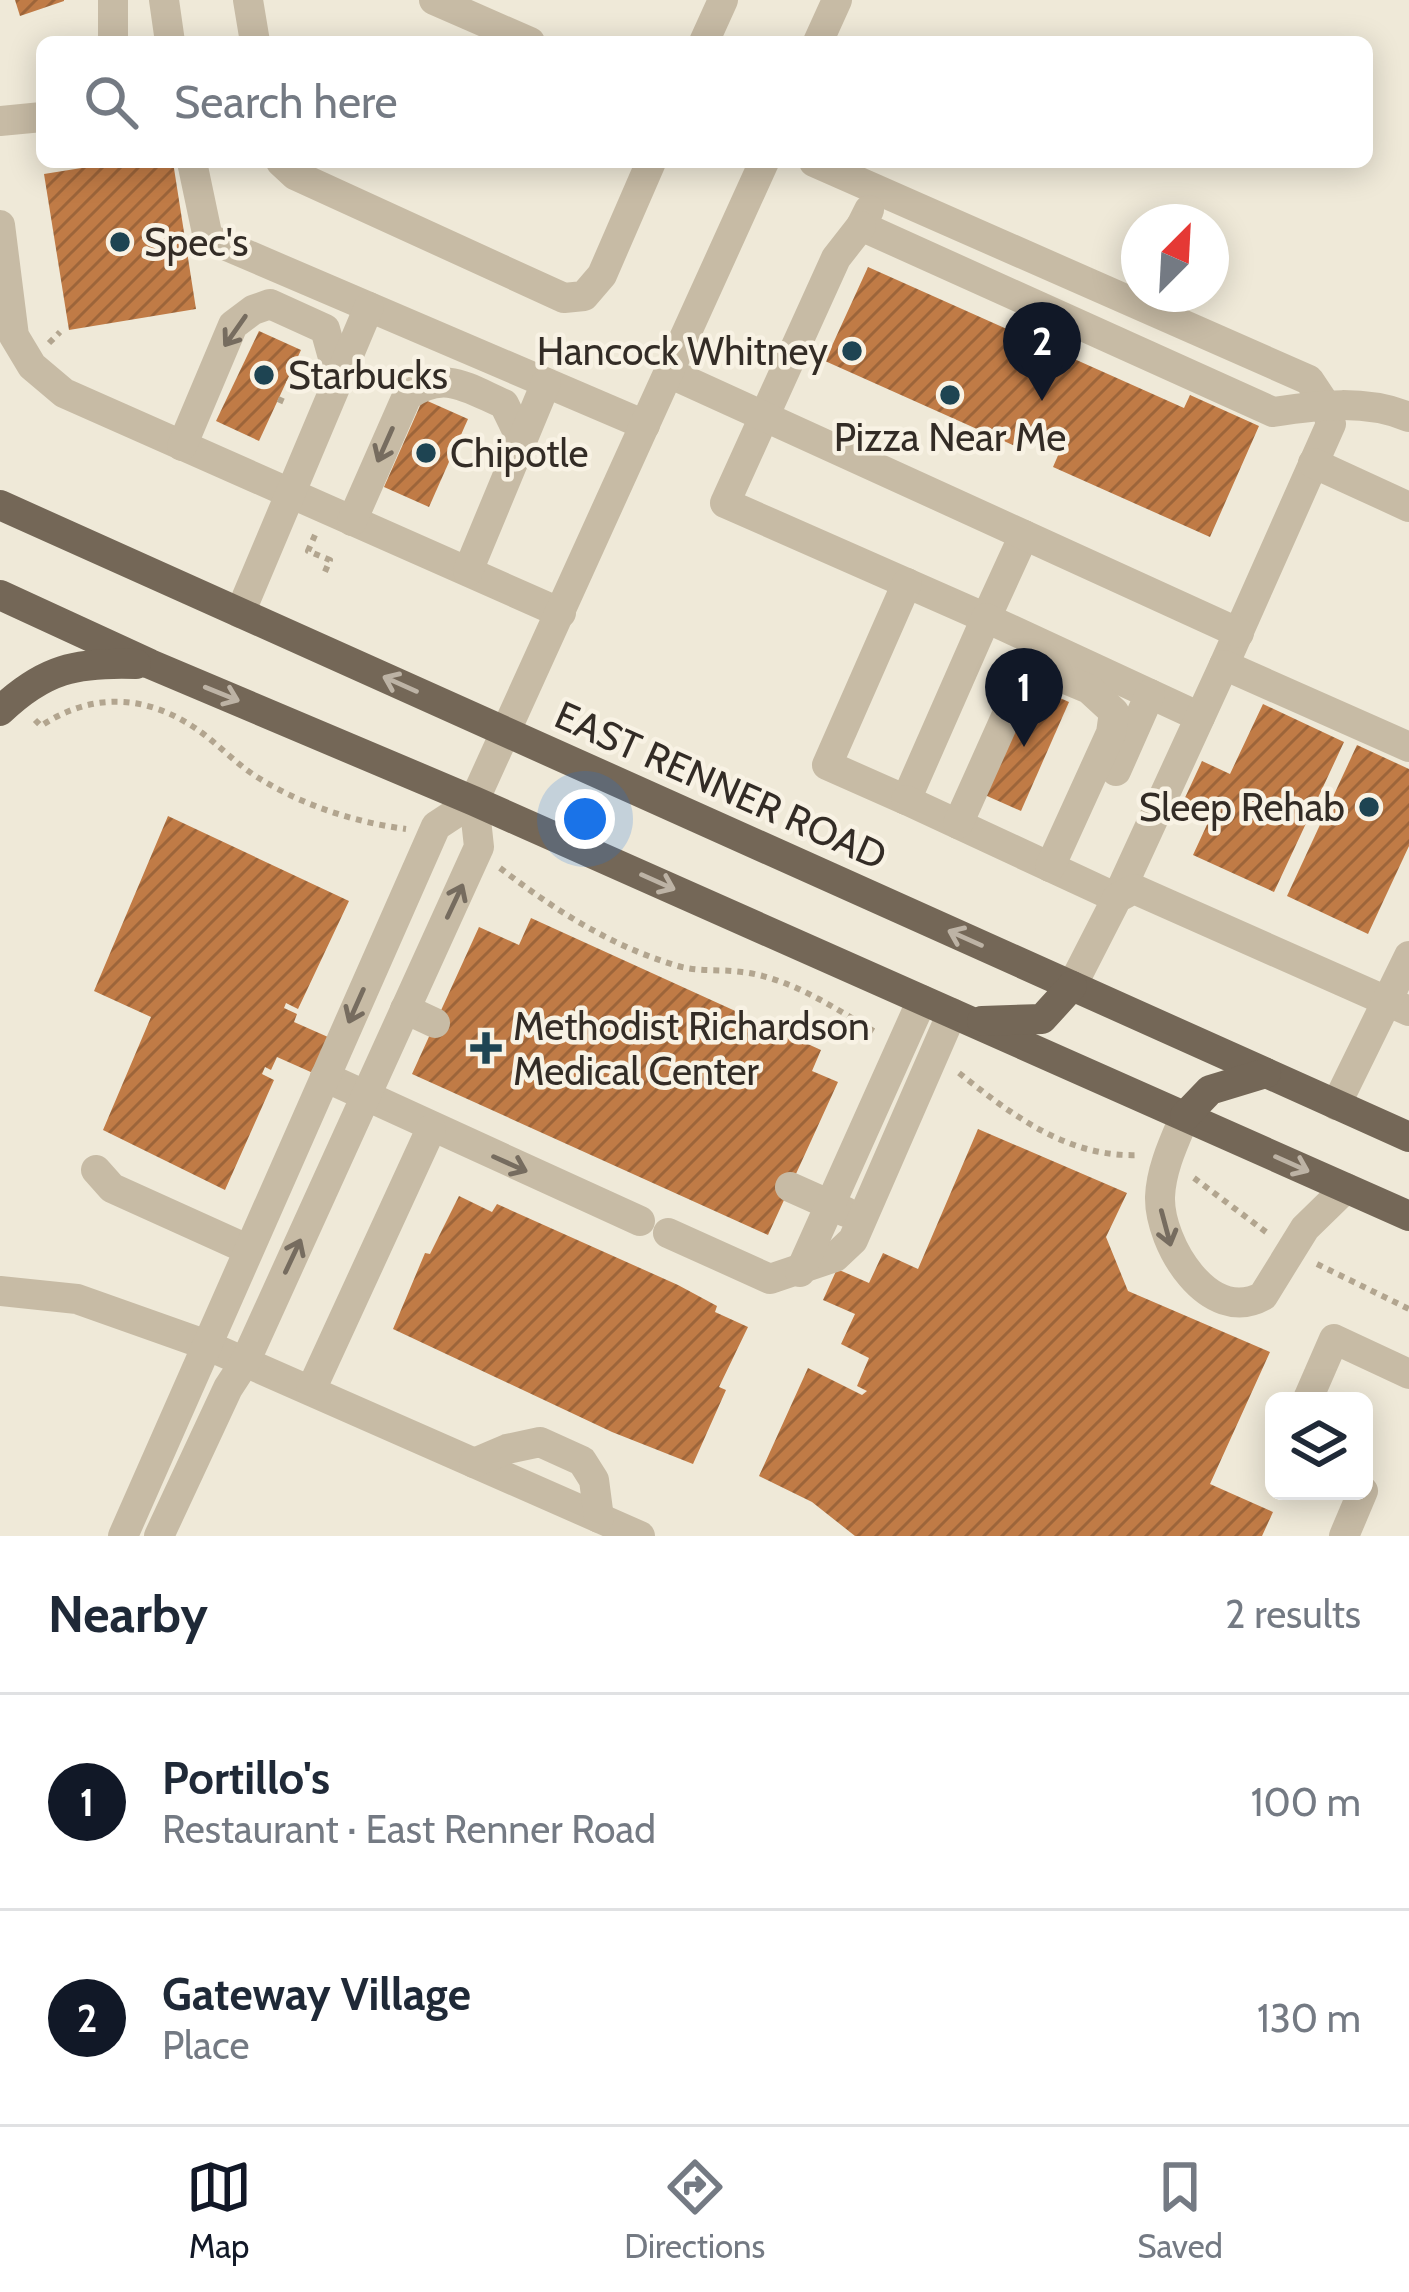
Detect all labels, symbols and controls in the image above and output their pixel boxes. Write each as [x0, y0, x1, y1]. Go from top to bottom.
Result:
search box [36, 36, 1373, 168]
icon: search [78, 69, 144, 135]
text: Search here [174, 75, 398, 129]
north arrow [1121, 204, 1229, 312]
place label: Spec's [144, 218, 248, 266]
marker: Spec's [107, 229, 133, 255]
pin: 2 [1003, 302, 1081, 401]
one-way arrow [223, 313, 248, 346]
place label: Hancock Whitney [537, 327, 828, 375]
marker: Hancock Whitney [839, 338, 865, 364]
place label: Starbucks [288, 351, 448, 399]
marker: Starbucks [251, 362, 277, 388]
marker: Pizza Near Me [937, 382, 963, 408]
place label: Pizza Near Me [834, 413, 1066, 461]
one-way arrow [372, 427, 394, 463]
place label: Chipotle [450, 429, 588, 477]
marker: Chipotle [413, 440, 439, 466]
pin: 1 [985, 648, 1063, 747]
one-way arrow [383, 672, 419, 694]
one-way arrow [203, 685, 240, 706]
street label: EAST RENNER ROAD [548, 690, 894, 880]
place label: Sleep Rehab [1139, 783, 1345, 831]
your location [555, 789, 615, 849]
marker: Sleep Rehab [1356, 794, 1382, 820]
one-way arrow [639, 873, 675, 895]
one-way arrow [445, 884, 467, 920]
one-way arrow [948, 926, 984, 948]
one-way arrow [344, 988, 366, 1024]
place label: Methodist Richardson Medical Center [513, 1002, 870, 1095]
marker: Methodist Richardson Medical Center [470, 1032, 502, 1064]
one-way arrow [491, 1154, 527, 1176]
one-way arrow [1273, 1155, 1309, 1177]
one-way arrow [1156, 1209, 1178, 1247]
one-way arrow [283, 1239, 305, 1275]
map controls [1265, 1392, 1373, 1500]
button: layers [1265, 1392, 1373, 1500]
text: Nearby [48, 1583, 208, 1645]
text: 2 results [1225, 1590, 1361, 1638]
text: Portillo's [162, 1751, 330, 1805]
text: 1 [80, 1778, 94, 1826]
text: 100 m [1251, 1778, 1361, 1826]
text: Restaurant · East Renner Road [162, 1805, 656, 1853]
text: Gateway Village [162, 1967, 471, 2021]
text: 2 [77, 1994, 97, 2042]
text: 130 m [1257, 1994, 1361, 2042]
text: Place [162, 2021, 249, 2069]
tab: Map [186, 2154, 252, 2266]
tab: Directions [624, 2154, 765, 2266]
tab: Saved [1137, 2154, 1223, 2266]

